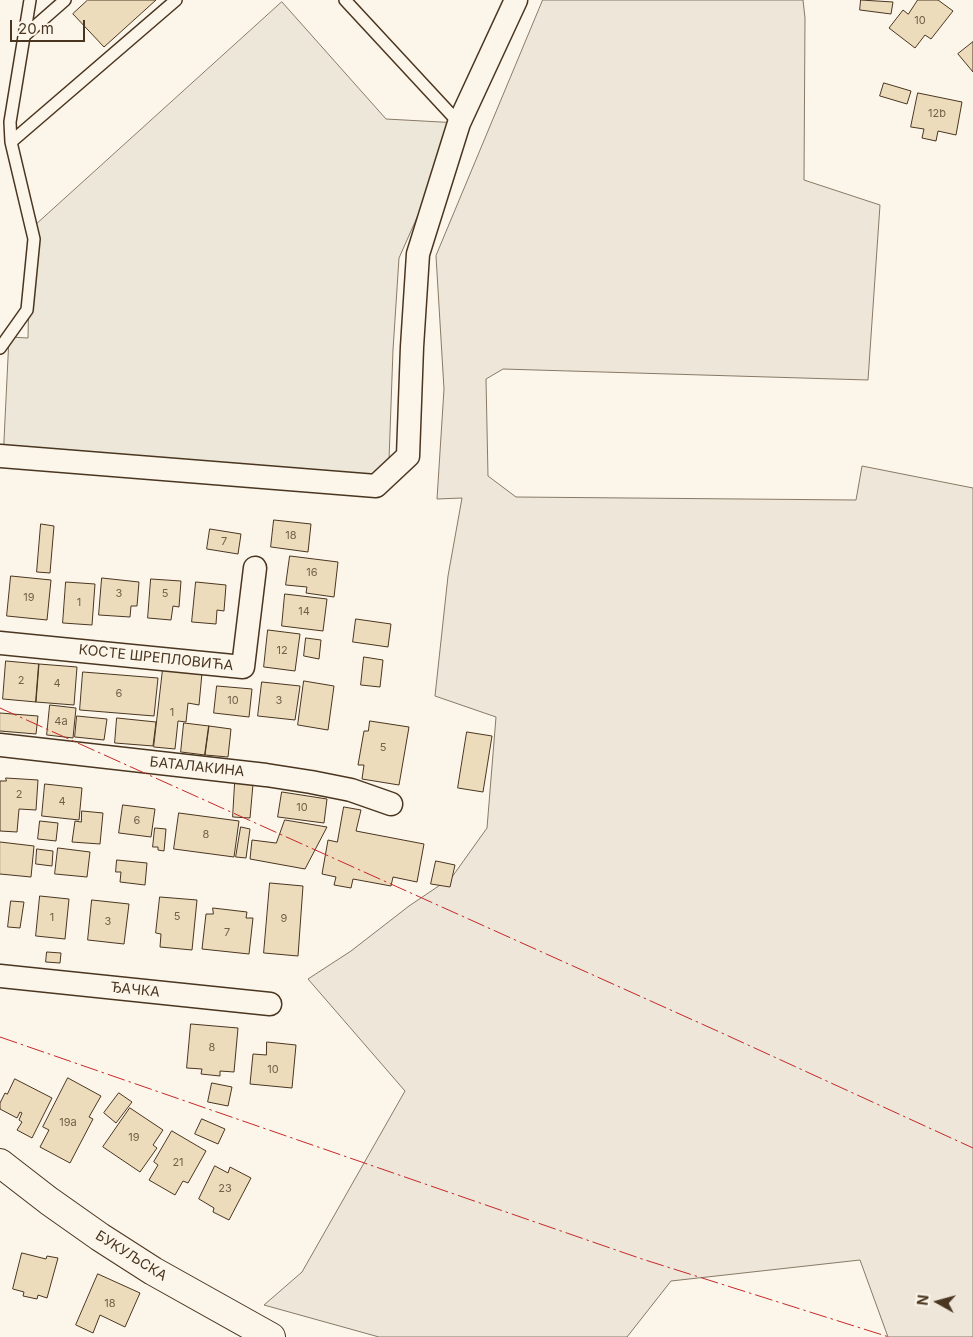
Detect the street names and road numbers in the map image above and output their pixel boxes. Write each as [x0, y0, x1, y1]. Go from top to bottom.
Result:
street label: КОСТЕ ШРЕПЛОВИЋА [78, 642, 234, 674]
street label: БАТАЛАКИНА [149, 754, 245, 780]
street label: ЂАЧКА [109, 979, 161, 1001]
street label: БУКУЉСКА [92, 1227, 170, 1285]

